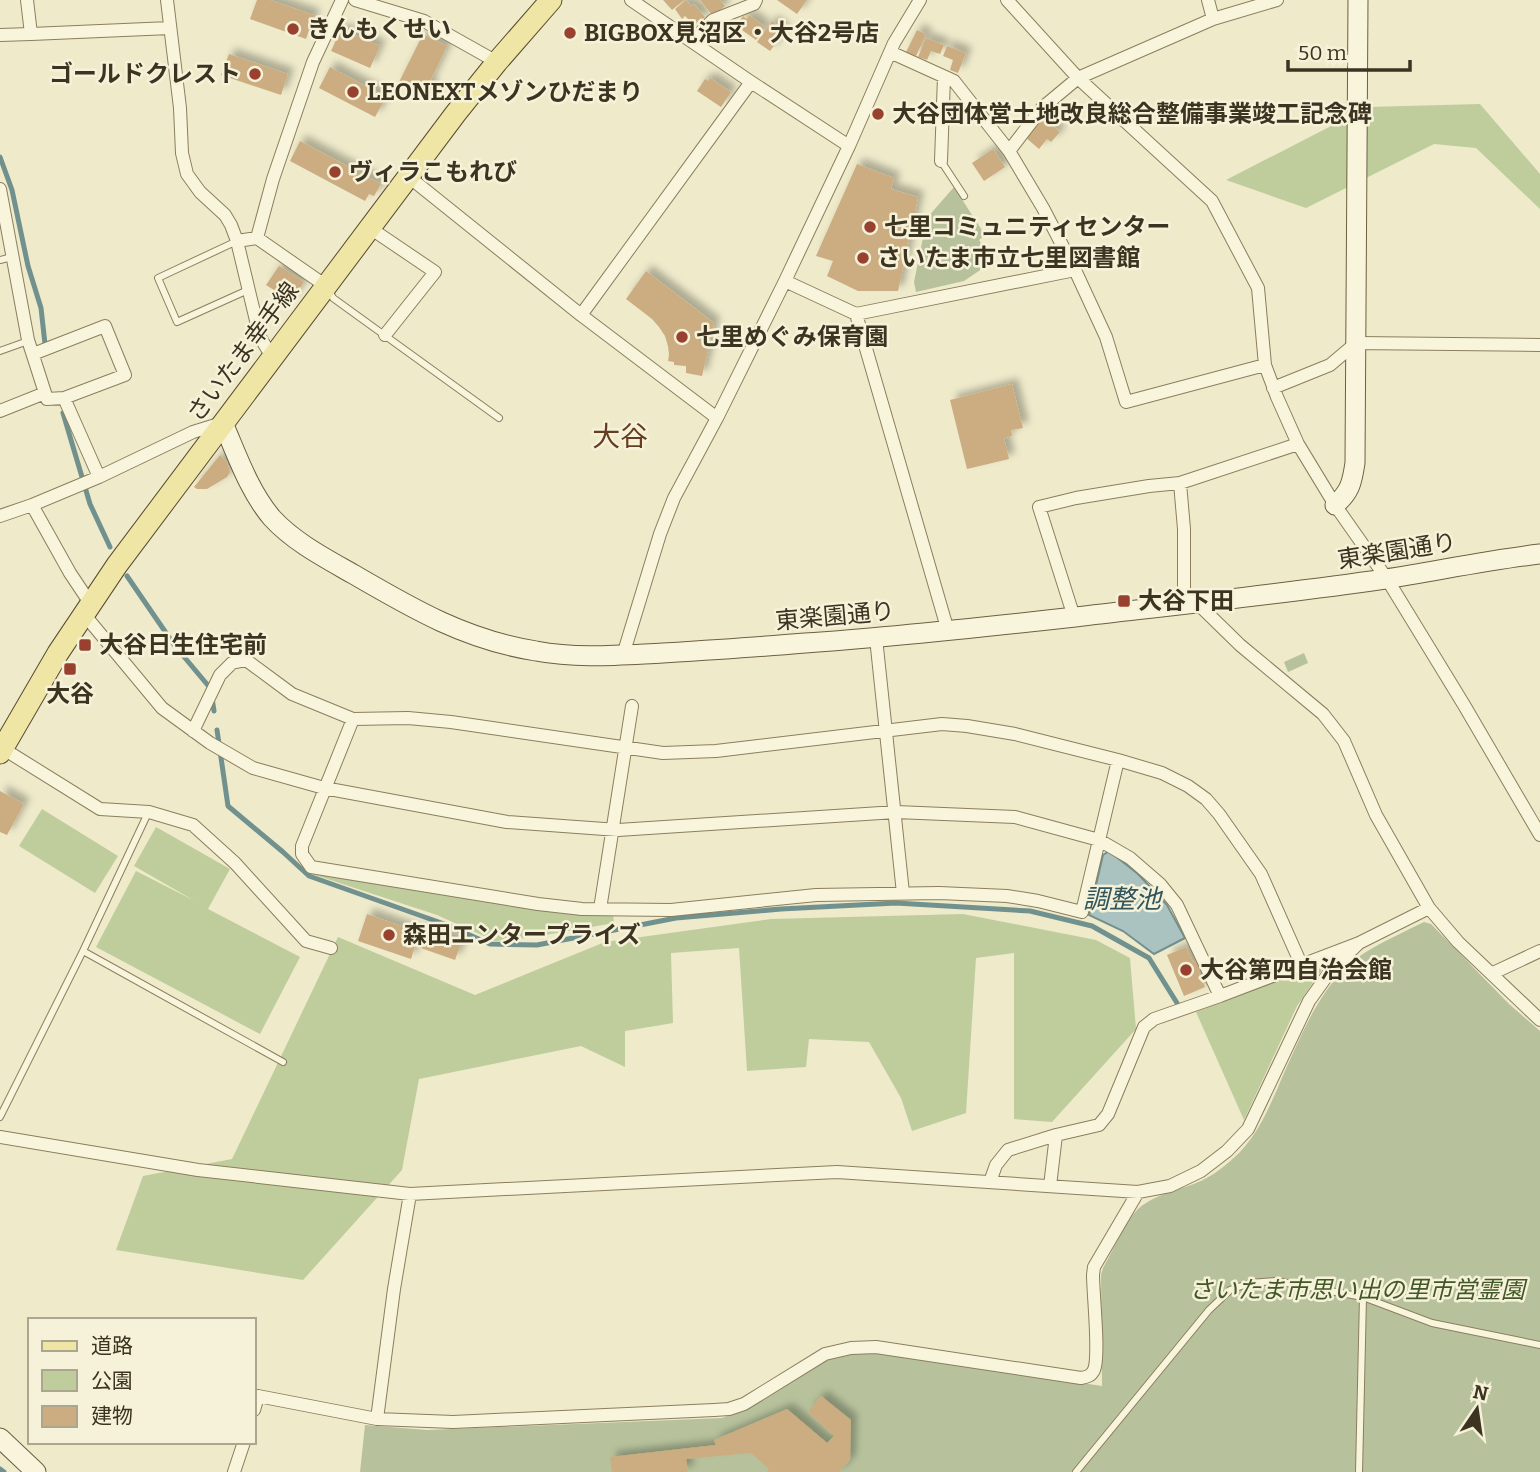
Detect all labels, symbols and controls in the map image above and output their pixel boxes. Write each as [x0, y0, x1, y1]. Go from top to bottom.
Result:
place label: きんもくせい [307, 15, 451, 43]
place label: BIGBOX見沼区・大谷2号店 [584, 19, 879, 47]
marker: きんもくせい [285, 21, 301, 37]
marker: BIGBOX見沼区・大谷2号店 [562, 25, 578, 41]
scale bar [1288, 28, 1410, 72]
text: 50 m [1298, 40, 1347, 66]
place label: ゴールドクレスト [49, 60, 241, 88]
marker: ゴールドクレスト [247, 66, 263, 82]
place label: LEONEXTメゾンひだまり [367, 78, 643, 106]
marker: LEONEXTメゾンひだまり [345, 84, 361, 100]
place label: 大谷団体営土地改良総合整備事業竣工記念碑 [892, 100, 1372, 128]
marker: 大谷団体営土地改良総合整備事業竣工記念碑 [870, 106, 886, 122]
place label: ヴィラこもれび [349, 158, 517, 186]
marker: ヴィラこもれび [327, 164, 343, 180]
place label: 七里コミュニティセンター [884, 213, 1171, 241]
marker: 七里コミュニティセンター [862, 219, 878, 235]
place label: さいたま市立七里図書館 [877, 244, 1140, 272]
marker: さいたま市立七里図書館 [855, 250, 871, 266]
street label: さいたま幸手線 [181, 277, 305, 427]
place label: 七里めぐみ保育園 [696, 323, 889, 351]
marker: 七里めぐみ保育園 [674, 329, 690, 345]
district label: 大谷 [592, 420, 648, 453]
street label: 東楽園通り [1336, 528, 1458, 574]
place label: 大谷下田 [1138, 587, 1234, 615]
marker: 大谷下田 [1116, 593, 1132, 609]
street label: 東楽園通り [774, 597, 896, 635]
place label: 大谷日生住宅前 [99, 631, 267, 659]
marker: 大谷日生住宅前 [77, 637, 93, 653]
marker: 大谷 [62, 661, 78, 677]
place label: 大谷 [46, 680, 94, 708]
water label: 調整池 [1083, 884, 1164, 915]
place label: 森田エンタープライズ [403, 921, 641, 949]
marker: 森田エンタープライズ [381, 927, 397, 943]
place label: 大谷第四自治会館 [1200, 956, 1392, 984]
marker: 大谷第四自治会館 [1178, 962, 1194, 978]
park label: さいたま市思い出の里市営霊園 [1189, 1276, 1528, 1304]
legend [28, 1318, 256, 1444]
text: 道路 [91, 1333, 133, 1359]
text: 公園 [91, 1368, 133, 1394]
north arrow [1442, 1374, 1512, 1444]
text: N [1471, 1380, 1491, 1406]
text: 建物 [91, 1403, 133, 1429]

